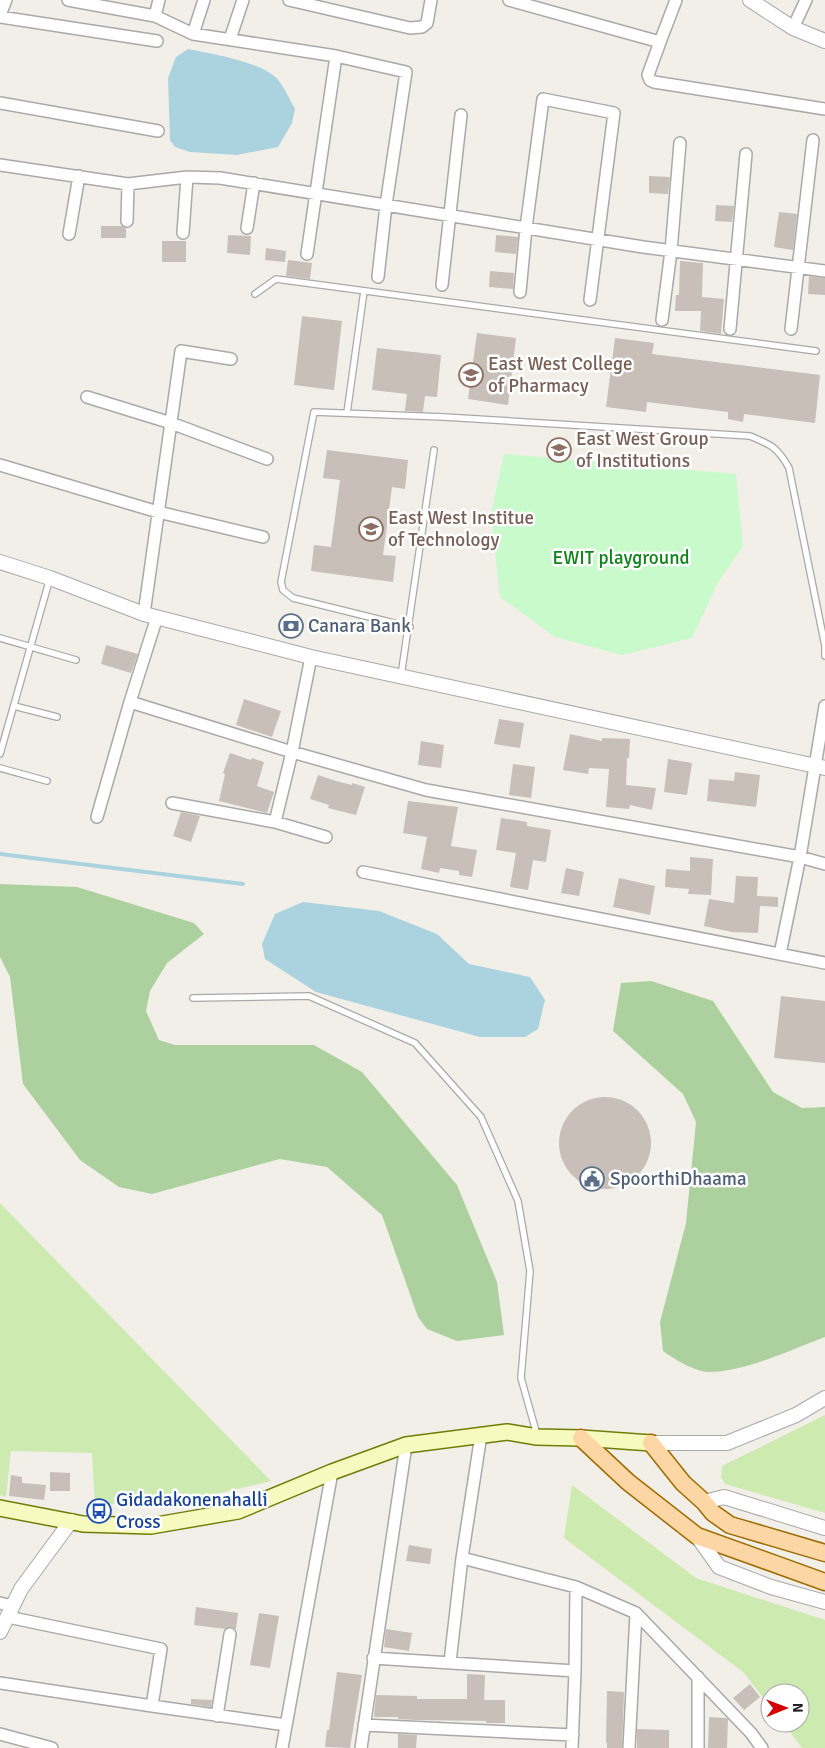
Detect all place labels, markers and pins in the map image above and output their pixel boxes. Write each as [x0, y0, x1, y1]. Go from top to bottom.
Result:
place label: East West College of Pharmacy [488, 352, 632, 398]
school or university icon: East West College of Pharmacy [458, 362, 484, 388]
place label: East West Group of Institutions [576, 427, 709, 473]
school or university icon: East West Group of Institutions [546, 437, 572, 463]
place label: East West Institue of Technology [388, 506, 534, 552]
school or university icon: East West Institue of Technology [358, 516, 384, 542]
bank icon: Canara Bank [278, 613, 304, 639]
place label: Canara Bank [308, 614, 411, 638]
public building icon: SpoorthiDhaama [579, 1166, 605, 1192]
place label: SpoorthiDhaama [610, 1167, 747, 1191]
place label: Gidadakonenahalli Cross [116, 1488, 268, 1534]
bus stop icon: Gidadakonenahalli Cross [86, 1498, 112, 1524]

